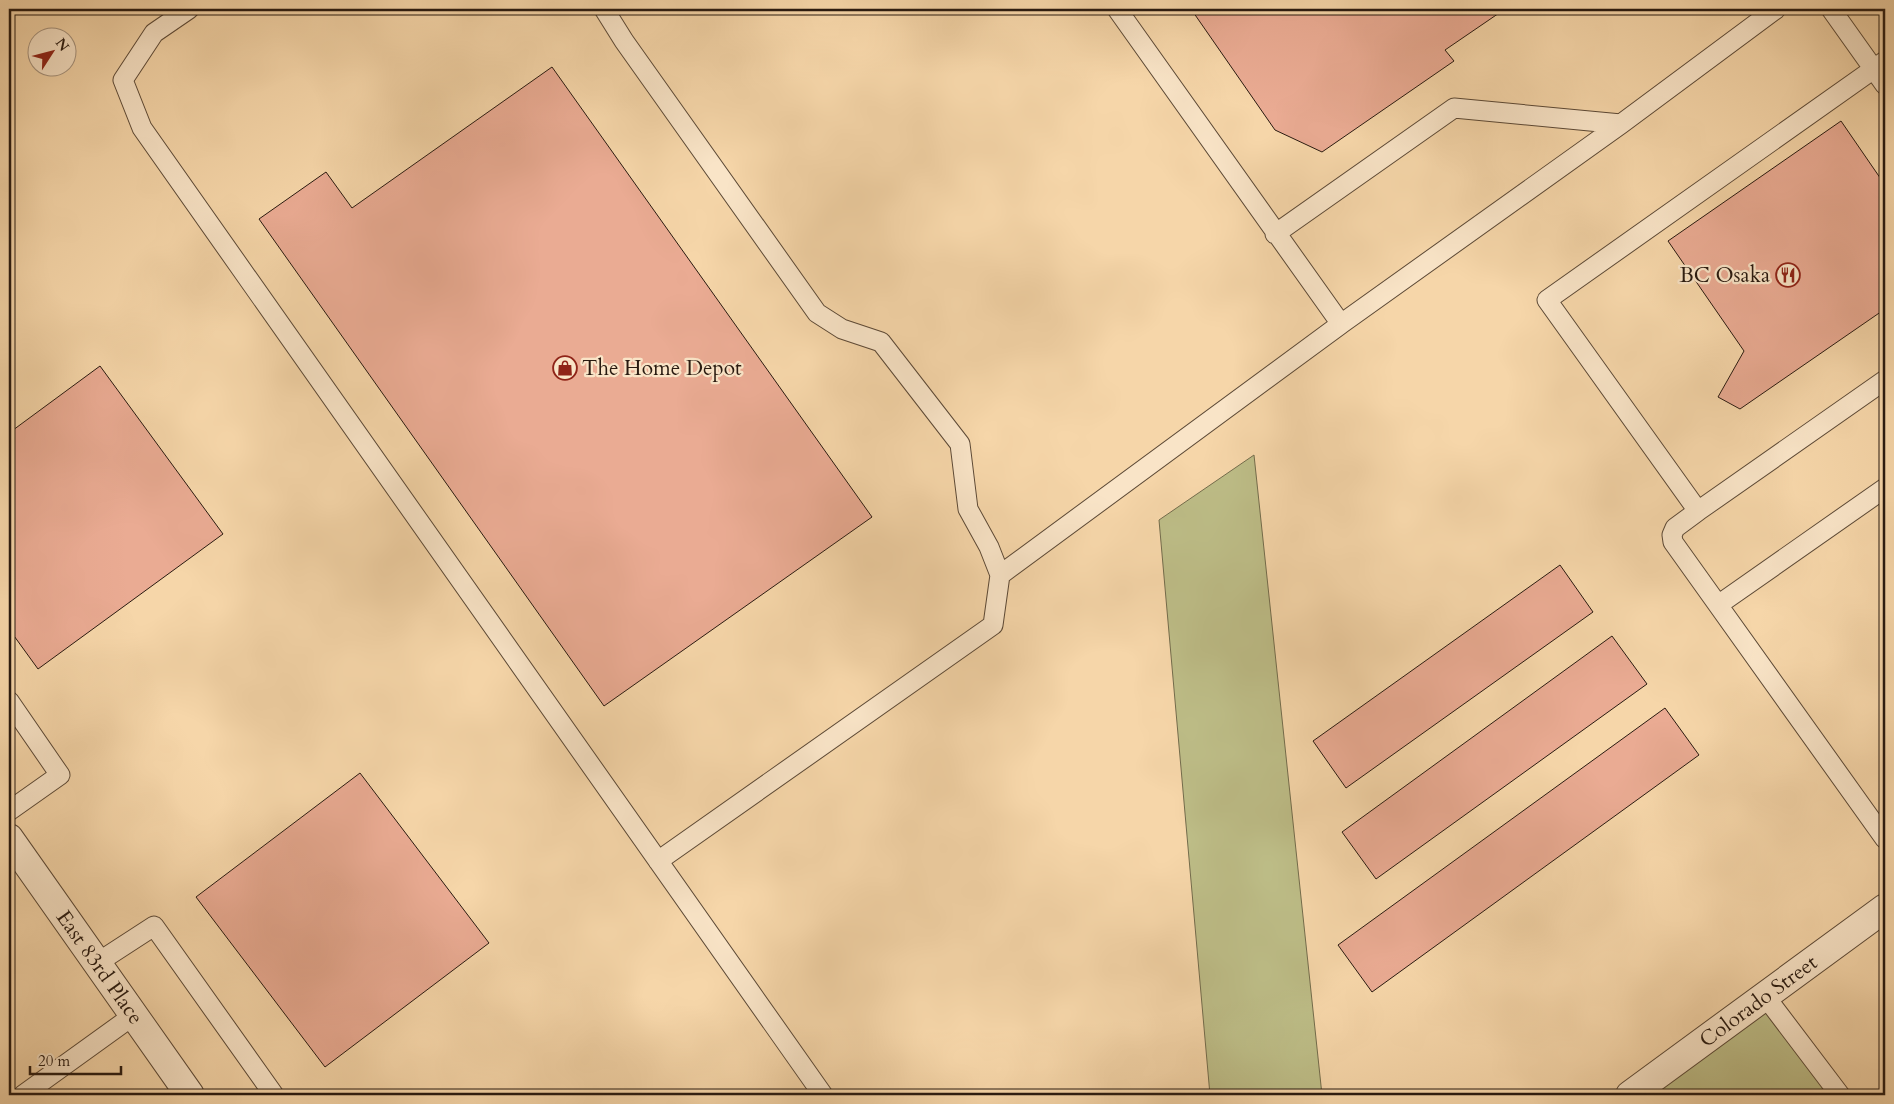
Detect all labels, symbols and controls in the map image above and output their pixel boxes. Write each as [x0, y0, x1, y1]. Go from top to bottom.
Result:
north arrow [28, 28, 78, 78]
text: N [51, 34, 73, 55]
place label: BC Osaka [1679, 261, 1770, 290]
restaurant icon: BC Osaka [1775, 262, 1801, 288]
place label: The Home Depot [582, 354, 742, 383]
shop icon: The Home Depot [552, 355, 578, 381]
street label: East 83rd Place [50, 904, 150, 1030]
street label: Colorado Street [1693, 948, 1823, 1054]
scale bar [30, 1044, 121, 1076]
text: 20 m [38, 1051, 70, 1071]

